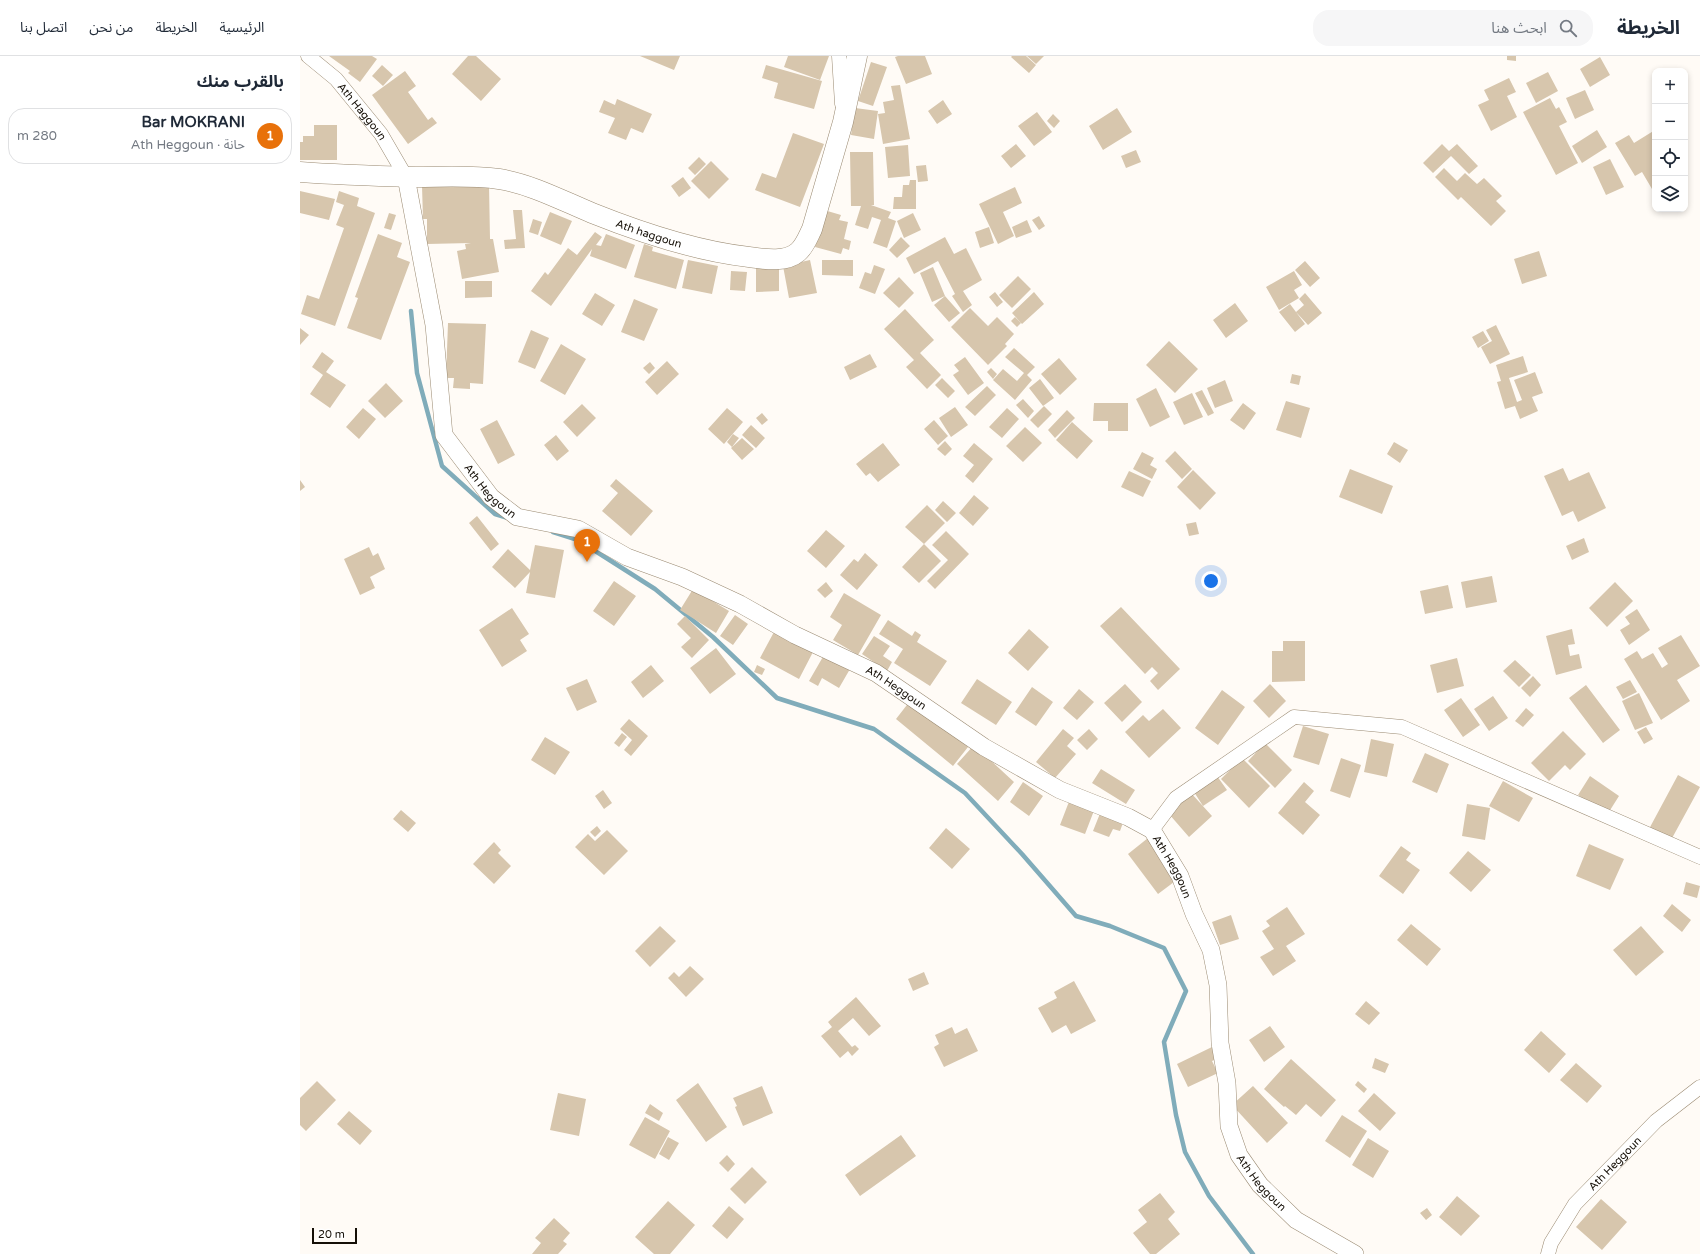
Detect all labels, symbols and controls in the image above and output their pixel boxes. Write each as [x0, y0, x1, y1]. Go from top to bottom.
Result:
search box [1313, 10, 1593, 46]
icon: search [1557, 17, 1579, 39]
text: الخريطة [1617, 17, 1680, 39]
text: اتصل بنا [20, 19, 67, 36]
text: من نحن [89, 19, 133, 36]
text: الخريطة [155, 19, 197, 36]
text: الرئيسية [219, 19, 264, 36]
text: ابحث هنا [1491, 19, 1547, 37]
map controls [1652, 68, 1688, 212]
button: + [1652, 68, 1688, 104]
text: بالقرب منك [197, 71, 284, 92]
street label: Ath Haggoun [335, 80, 390, 142]
button: − [1652, 104, 1688, 140]
text: Bar MOKRANI [142, 113, 245, 131]
text: 280 m [17, 128, 57, 144]
text: 1 [266, 128, 274, 144]
text: حانة · Ath Heggoun [131, 137, 245, 153]
button: locate [1652, 140, 1688, 176]
button: layers [1652, 176, 1688, 212]
street label: Ath haggoun [614, 216, 683, 250]
street label: Ath Heggoun [462, 461, 519, 521]
pin: 1 [574, 529, 600, 562]
your location [1201, 571, 1221, 591]
street label: Ath Heggoun [864, 663, 929, 712]
street label: Ath Heggoun [1150, 832, 1194, 900]
street label: Ath Heggoun [1586, 1134, 1644, 1193]
street label: Ath Heggoun [1234, 1152, 1289, 1213]
scale bar [312, 1226, 357, 1245]
text: 20 m [318, 1228, 345, 1241]

